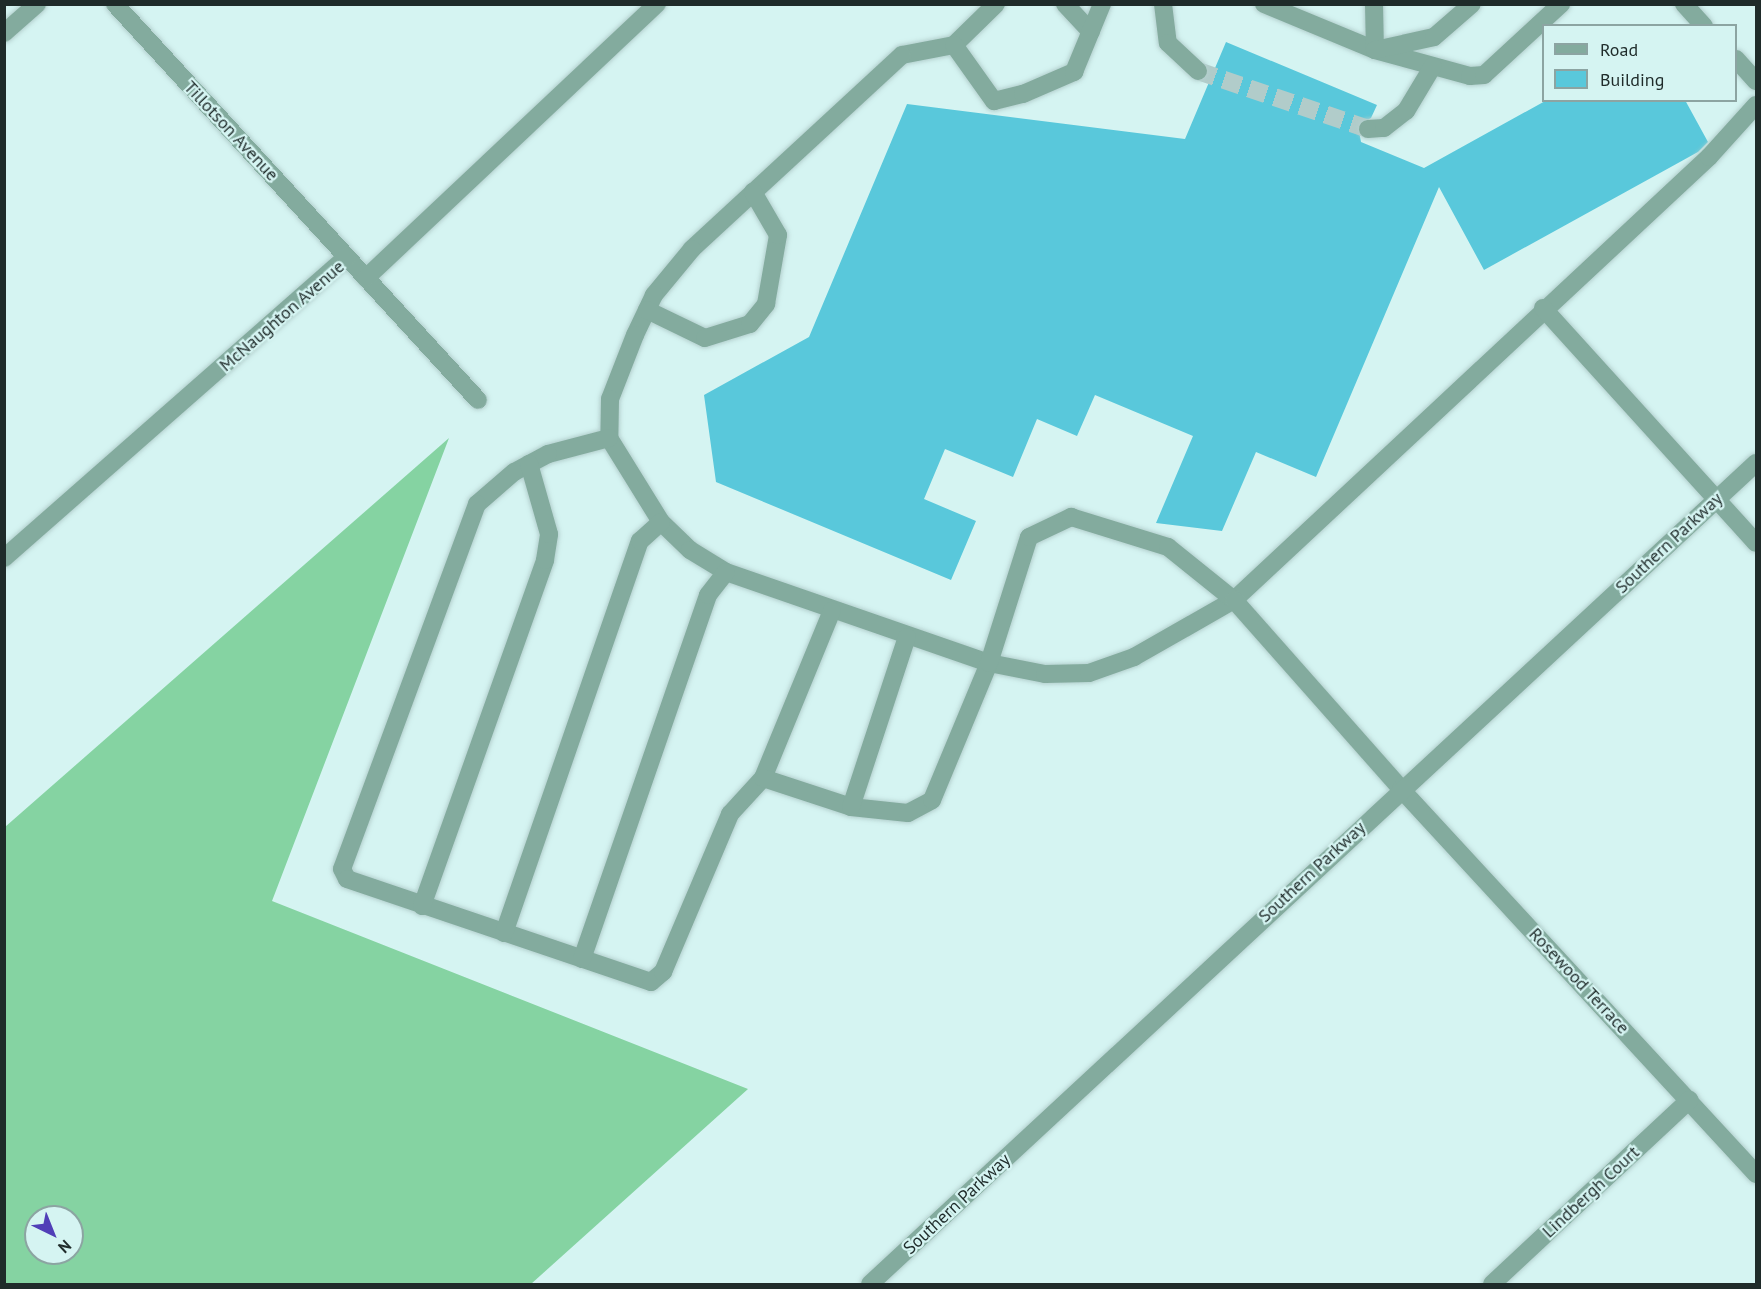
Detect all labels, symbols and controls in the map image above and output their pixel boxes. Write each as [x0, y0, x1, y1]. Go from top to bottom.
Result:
legend [1542, 24, 1737, 102]
text: Road [1600, 38, 1638, 61]
text: Building [1600, 68, 1664, 91]
street label: Tillotson Avenue [179, 76, 283, 186]
street label: McNaughton Avenue [215, 256, 349, 376]
street label: Southern Parkway [1611, 488, 1727, 598]
street label: Southern Parkway [1254, 817, 1370, 927]
street label: Rosewood Terrace [1524, 923, 1634, 1039]
street label: Lindbergh Court [1538, 1142, 1644, 1242]
street label: Southern Parkway [899, 1149, 1015, 1259]
north arrow [24, 1205, 84, 1265]
text: N [54, 1236, 76, 1258]

